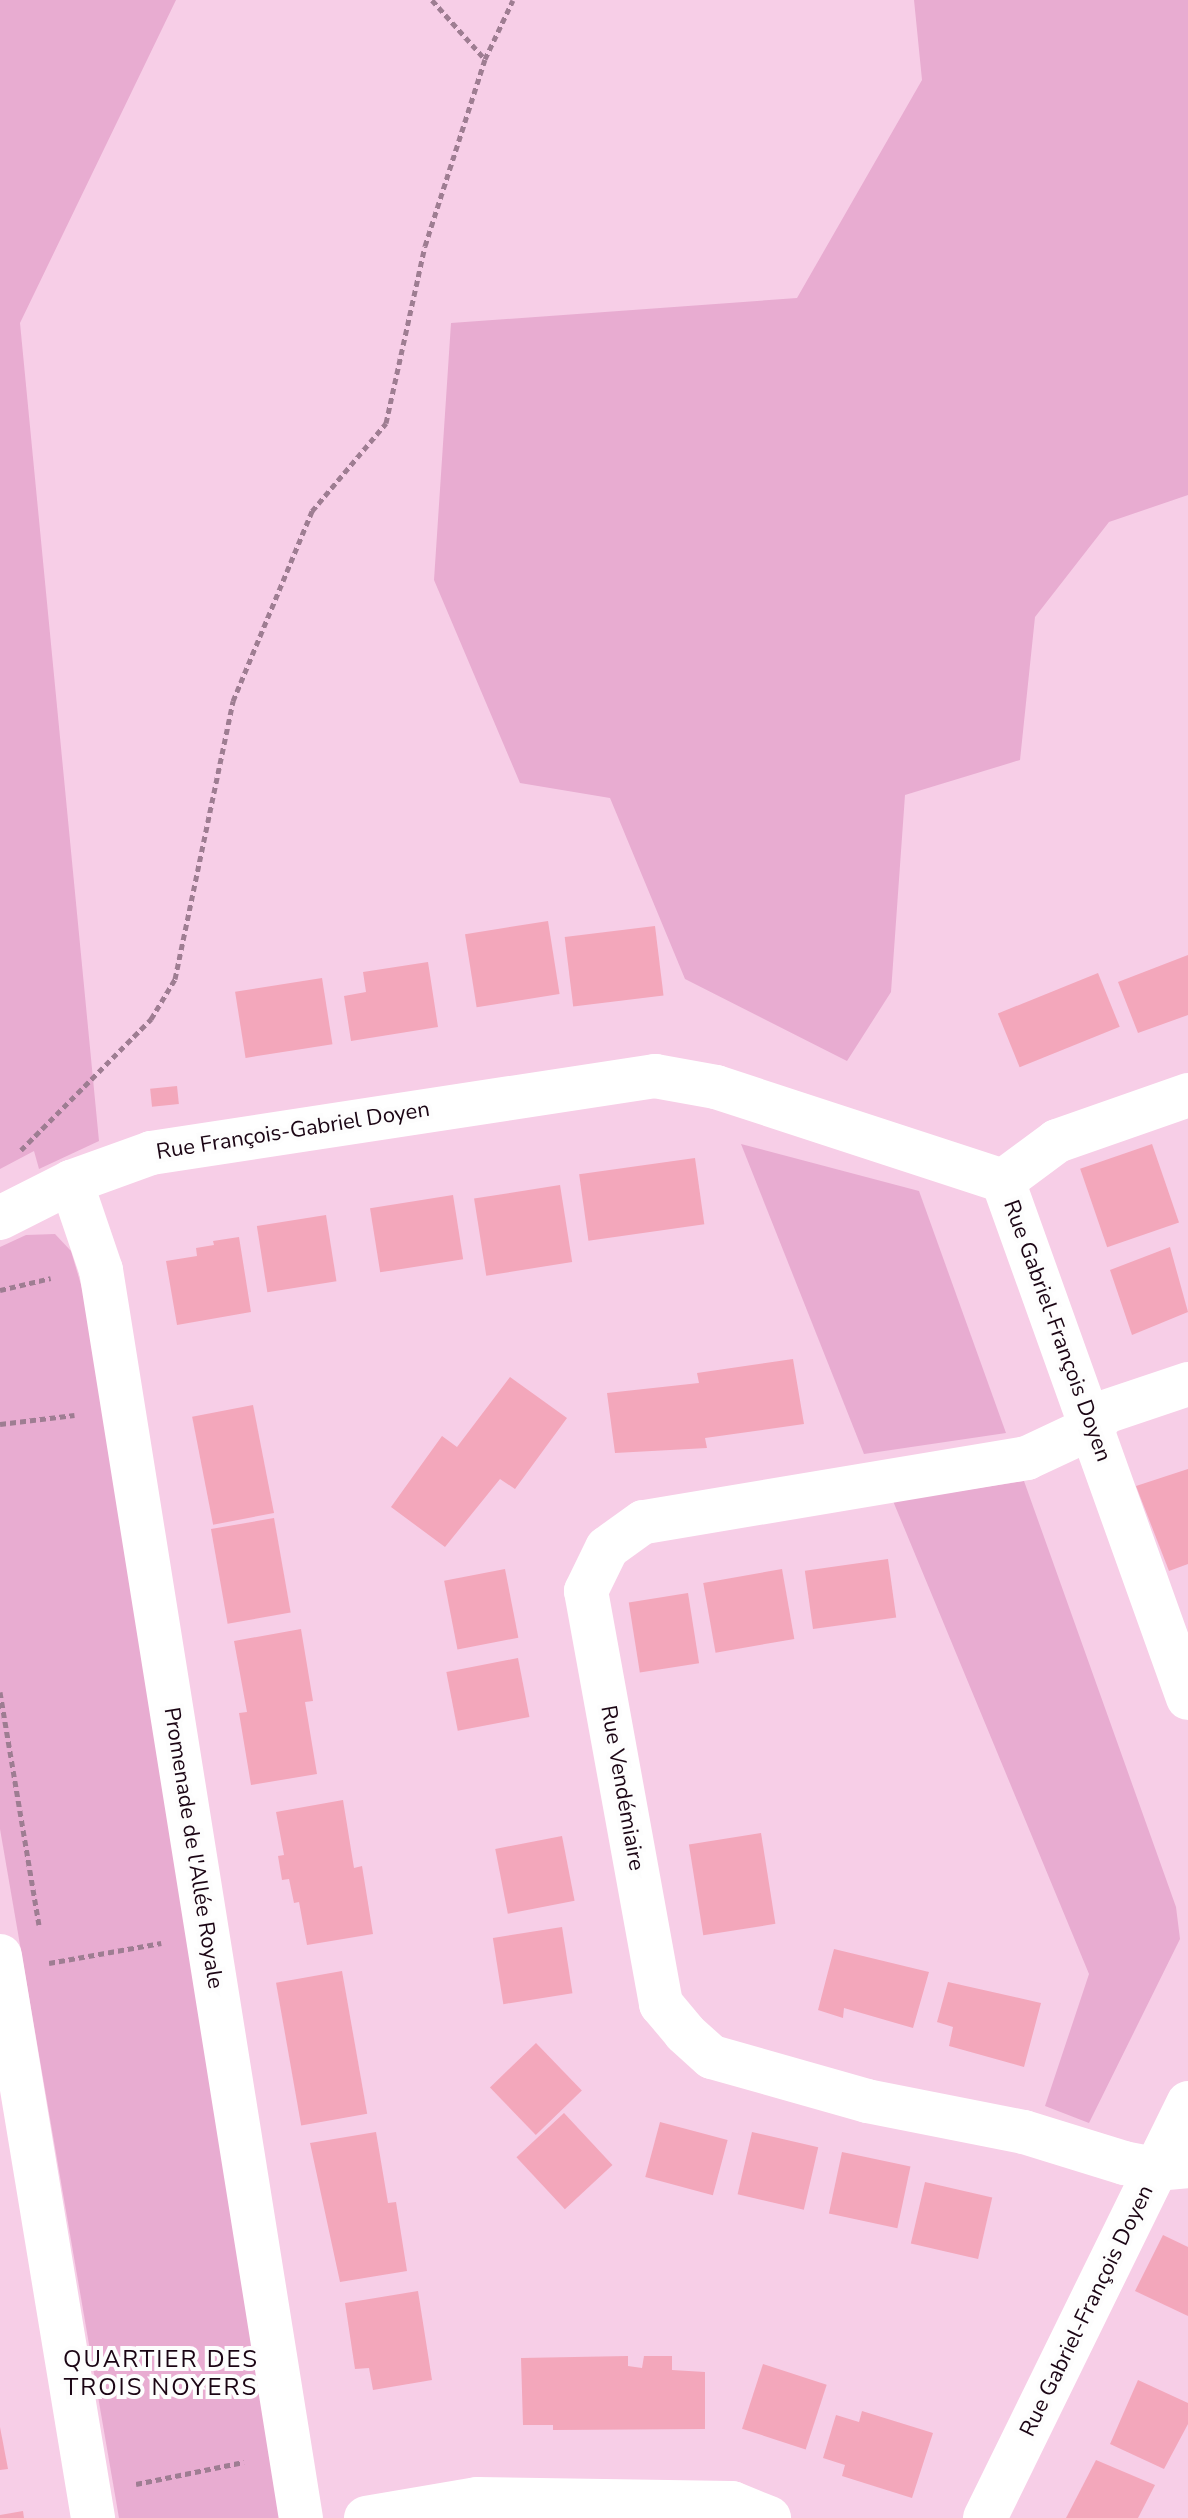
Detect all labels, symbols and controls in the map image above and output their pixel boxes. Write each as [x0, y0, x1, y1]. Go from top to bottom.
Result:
street label: Rue François-Gabriel Doyen [154, 1096, 432, 1166]
street label: Rue Gabriel-François Doyen [997, 1197, 1117, 1465]
street label: Rue Vendémiaire [594, 1703, 650, 1873]
street label: Promenade de l'Allée Royale [158, 1705, 228, 1991]
street label: Rue Gabriel-François Doyen [1015, 2181, 1159, 2441]
district label: QUARTIER DES TROIS NOYERS [63, 2346, 259, 2402]

